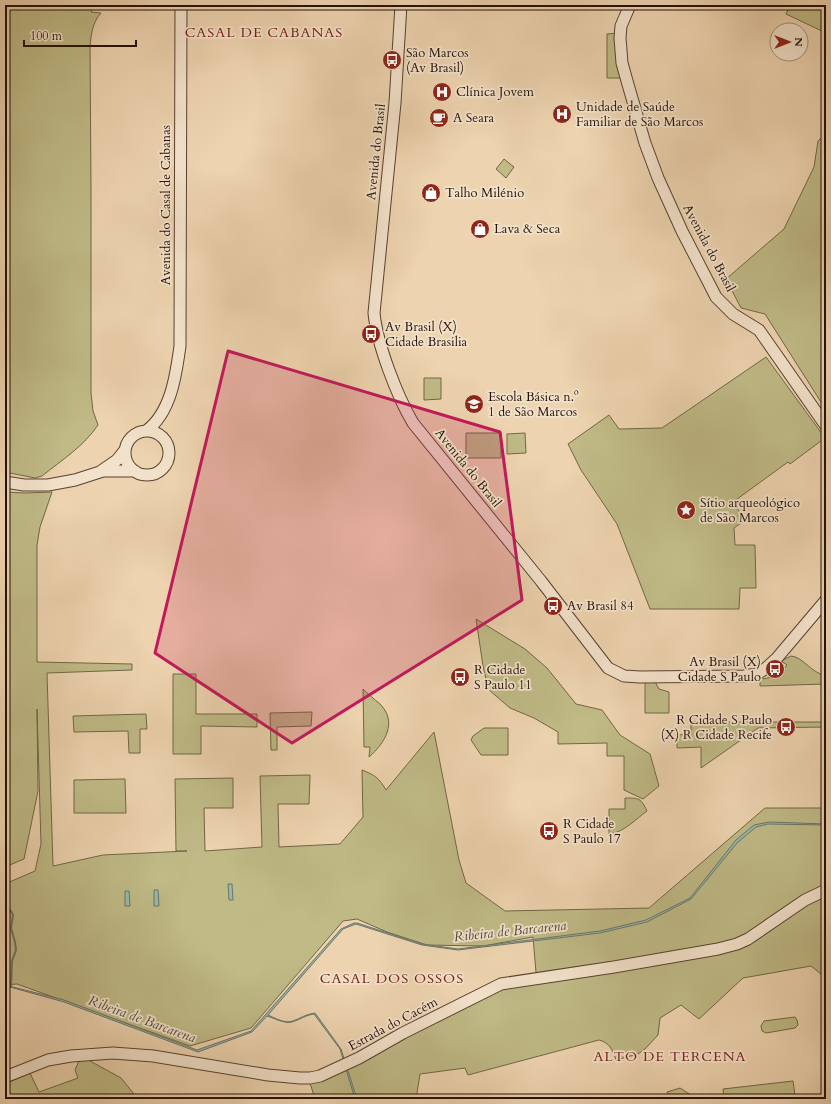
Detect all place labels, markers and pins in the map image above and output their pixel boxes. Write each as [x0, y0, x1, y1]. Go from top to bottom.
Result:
place label: São Marcos (Av Brasil) [406, 44, 469, 77]
bus stop icon: São Marcos (Av Brasil) [381, 49, 403, 71]
hospital icon: Clínica Jovem [431, 81, 453, 103]
place label: Clínica Jovem [456, 83, 534, 101]
place label: Unidade de Saúde Familiar de São Marcos [576, 98, 703, 131]
hospital icon: Unidade de Saúde Familiar de São Marcos [551, 103, 573, 125]
cafe icon: A Seara [428, 107, 450, 129]
place label: A Seara [453, 109, 495, 127]
shop icon: Talho Milénio [420, 182, 442, 204]
place label: Talho Milénio [445, 184, 524, 202]
shop icon: Lava & Seca [469, 218, 491, 240]
place label: Lava & Seca [494, 220, 561, 238]
place label: Av Brasil (X) Cidade Brasilia [385, 318, 468, 351]
bus stop icon: Av Brasil (X) Cidade Brasilia [360, 323, 382, 345]
place label: Escola Básica n.º 1 de São Marcos [488, 388, 579, 421]
school or university icon: Escola Básica n.º 1 de São Marcos [463, 393, 485, 415]
place label: Sítio arqueológico de São Marcos [700, 494, 800, 527]
place icon: Sítio arqueológico de São Marcos [675, 499, 697, 521]
bus stop icon: Av Brasil 84 [542, 595, 564, 617]
place label: Av Brasil 84 [567, 597, 634, 615]
place label: Av Brasil (X) Cidade S Paulo [678, 653, 761, 686]
bus stop icon: Av Brasil (X) Cidade S Paulo [764, 658, 786, 680]
place label: R Cidade S Paulo 11 [474, 661, 532, 694]
bus stop icon: R Cidade S Paulo 11 [449, 666, 471, 688]
place label: R Cidade S Paulo (X) R Cidade Recife [661, 711, 772, 744]
bus stop icon: R Cidade S Paulo (X) R Cidade Recife [775, 716, 797, 738]
place label: R Cidade S Paulo 17 [563, 815, 621, 848]
bus stop icon: R Cidade S Paulo 17 [538, 820, 560, 842]

